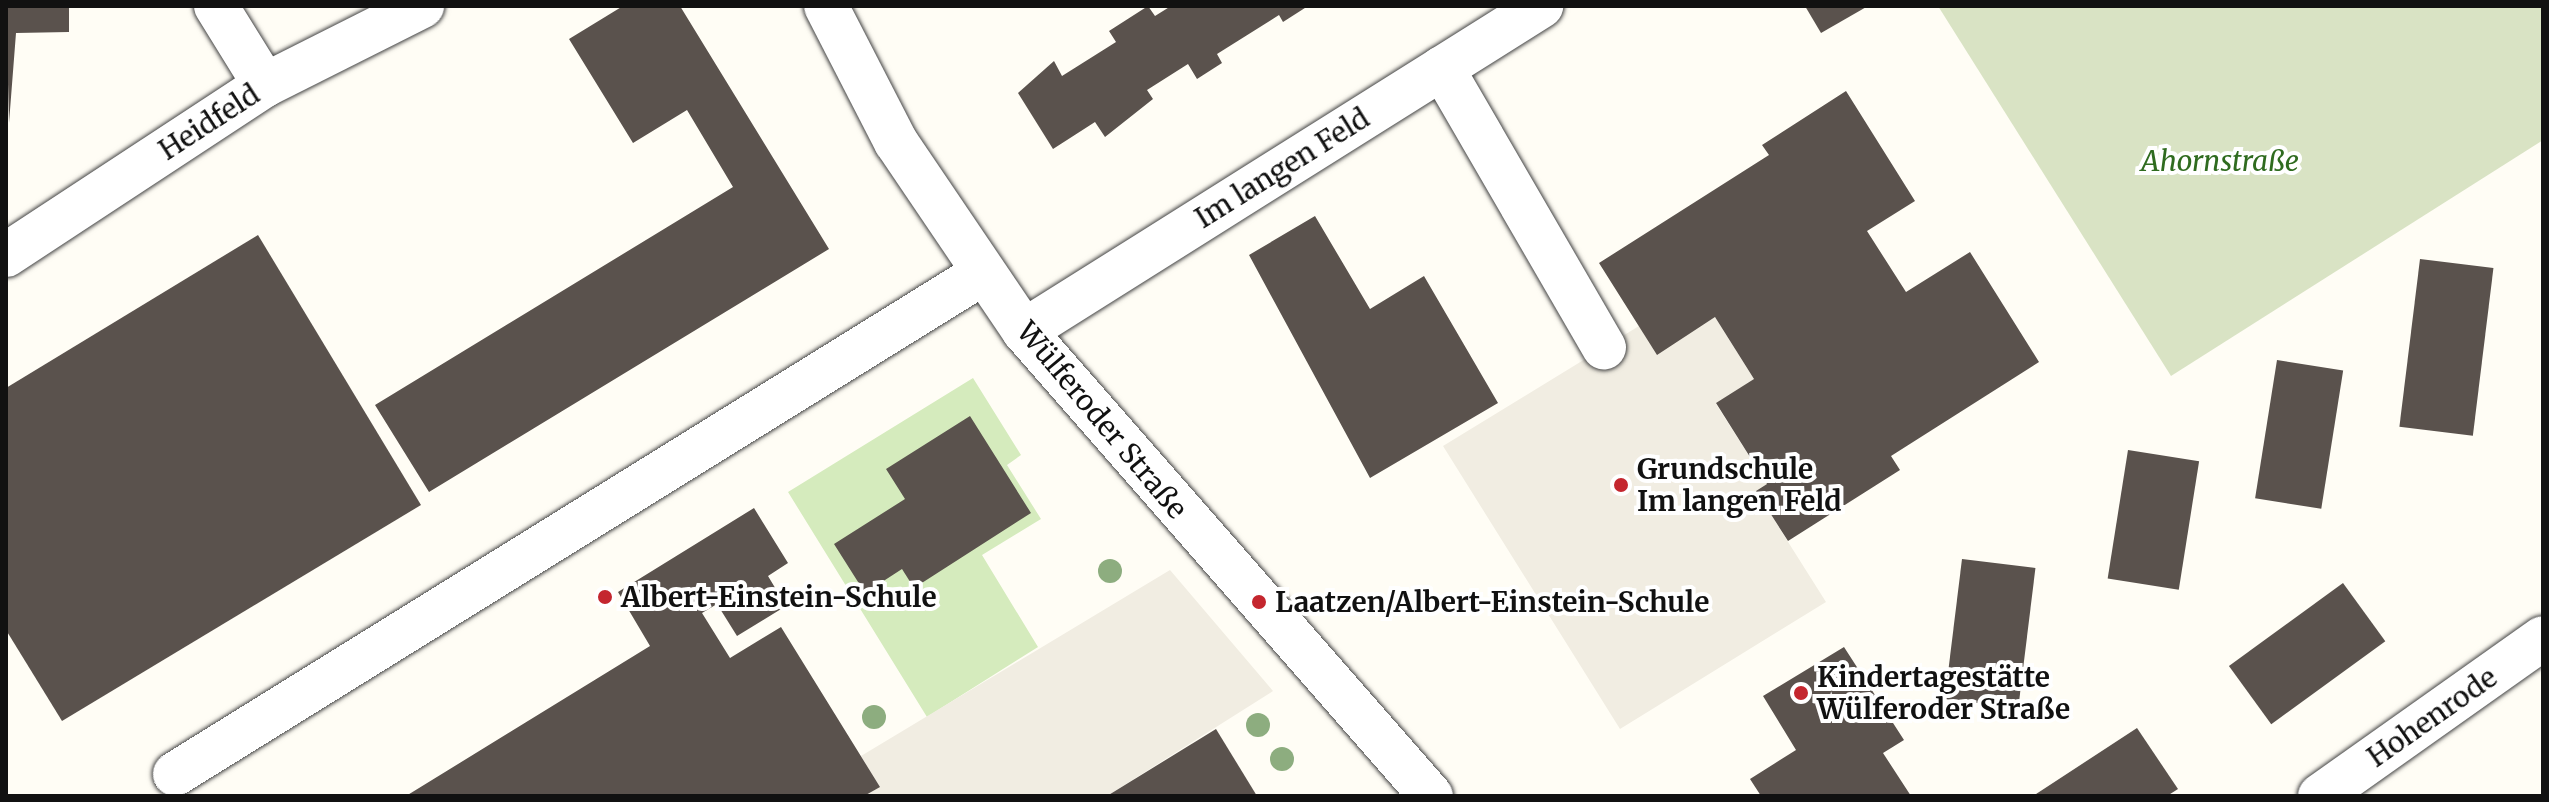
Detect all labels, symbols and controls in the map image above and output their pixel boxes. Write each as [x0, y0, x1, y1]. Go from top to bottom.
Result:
street label: Heidfeld [153, 77, 265, 167]
street label: Im langen Feld [1189, 101, 1375, 235]
park label: Ahornstraße [2141, 144, 2299, 178]
street label: Wülferoder Straße [1010, 315, 1194, 525]
place label: Grundschule Im langen Feld [1637, 452, 1842, 518]
marker: Grundschule Im langen Feld [1612, 476, 1630, 494]
place label: Albert-Einstein-Schule [621, 580, 937, 614]
place label: Laatzen/Albert-Einstein-Schule [1275, 585, 1709, 619]
marker: Albert-Einstein-Schule [596, 588, 614, 606]
marker: Laatzen/Albert-Einstein-Schule [1250, 593, 1268, 611]
place label: Kindertagestätte Wülferoder Straße [1817, 660, 2070, 726]
street label: Hohenrode [2361, 660, 2503, 774]
marker: Kindertagestätte Wülferoder Straße [1792, 684, 1810, 702]

